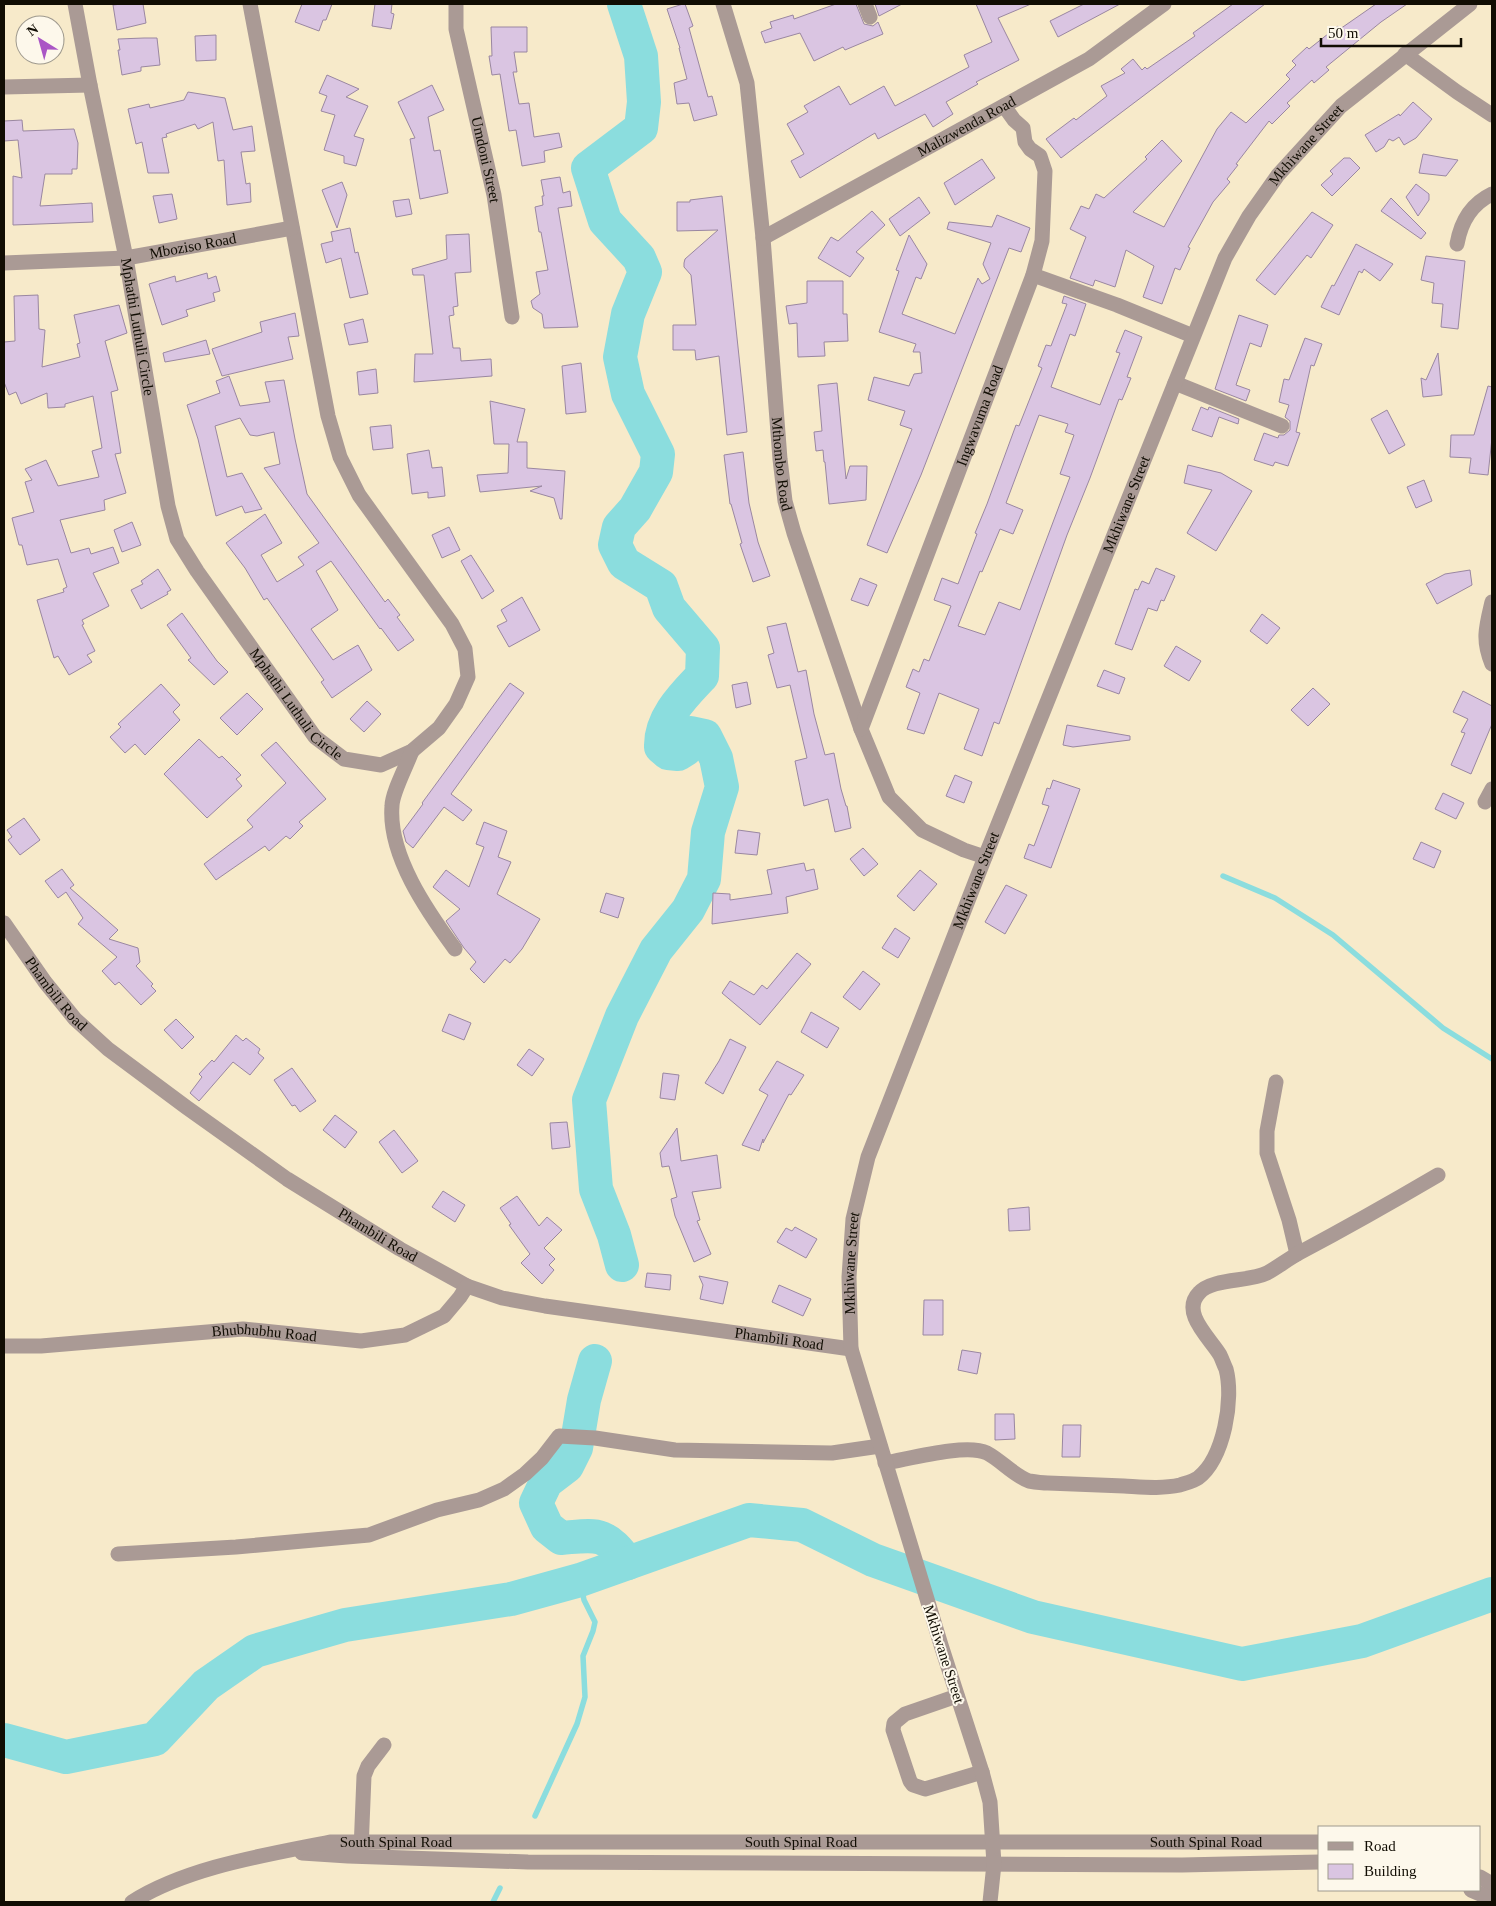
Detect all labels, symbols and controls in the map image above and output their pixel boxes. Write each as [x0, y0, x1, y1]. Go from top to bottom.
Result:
north arrow [15, 15, 65, 65]
scale bar [1321, 15, 1461, 47]
text: N [24, 21, 41, 39]
text: 50 m [1328, 25, 1359, 41]
street label: Malizwenda Road [914, 93, 1019, 160]
street label: Mkhiwane Street [1265, 101, 1347, 188]
street label: Umdoni Street [468, 115, 503, 205]
street label: Mboziso Road [148, 230, 238, 262]
street label: Mphathi Luthuli Circle [118, 257, 157, 397]
street label: Ingwavuma Road [953, 363, 1006, 468]
street label: Mthombo Road [769, 416, 796, 513]
street label: Mkhiwane Street [1100, 453, 1153, 555]
street label: Mphathi Luthuli Circle [247, 645, 346, 763]
street label: Mkhiwane Street [950, 829, 1003, 931]
street label: Phambili Road [22, 954, 91, 1034]
street label: Phambili Road [335, 1205, 421, 1265]
street label: Mkhiwane Street [841, 1209, 863, 1315]
street label: Bhubhubhu Road [211, 1321, 318, 1344]
street label: Phambili Road [734, 1325, 825, 1353]
street label: Mkhiwane Street [920, 1603, 968, 1706]
legend [1318, 1826, 1481, 1891]
street label: South Spinal Road [340, 1834, 453, 1850]
street label: South Spinal Road [745, 1834, 858, 1850]
street label: South Spinal Road [1150, 1834, 1263, 1850]
text: Road [1364, 1838, 1396, 1854]
text: Building [1364, 1863, 1417, 1879]

